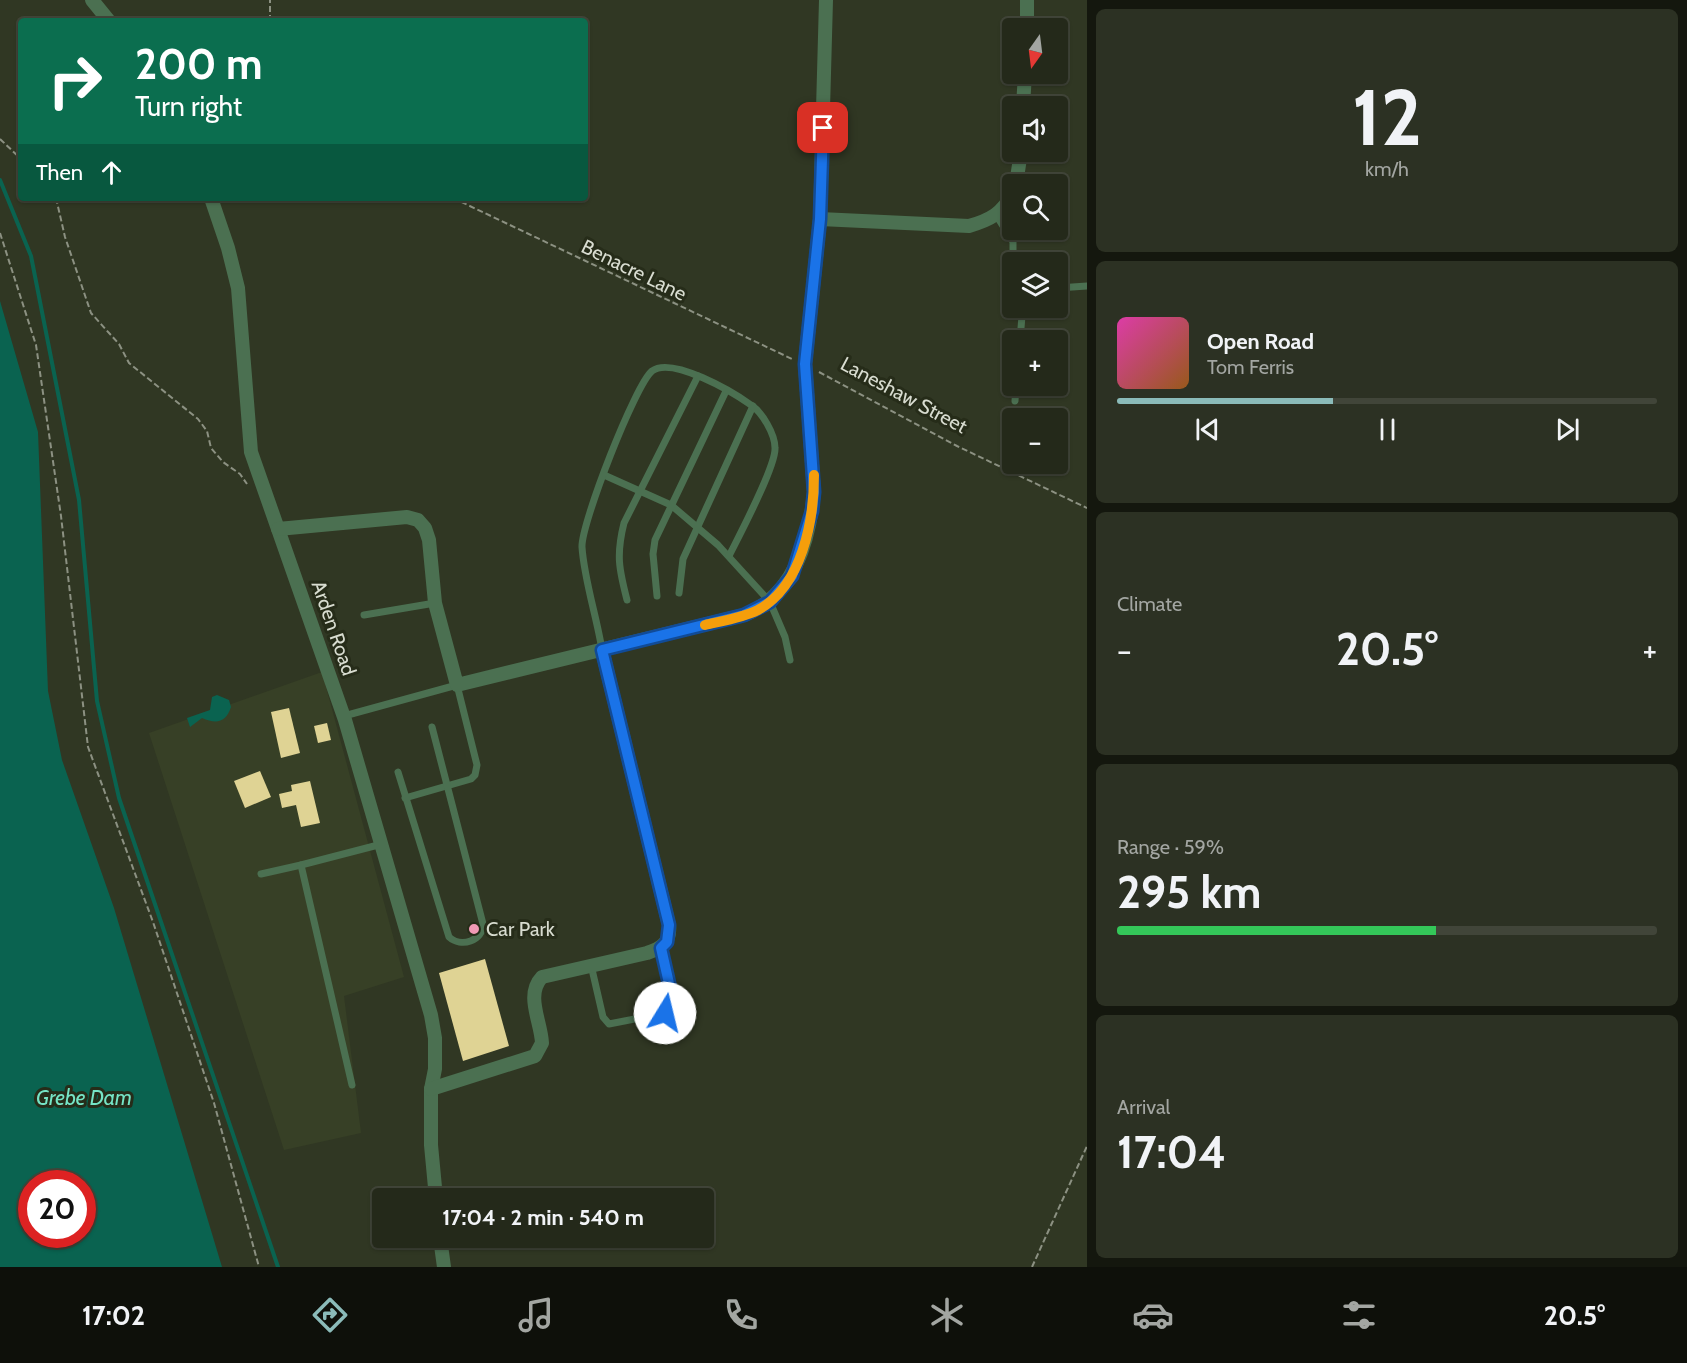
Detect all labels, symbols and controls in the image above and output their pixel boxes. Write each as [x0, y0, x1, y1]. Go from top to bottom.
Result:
north arrow [1002, 18, 1068, 84]
map controls [1002, 18, 1068, 474]
text: 200 m [135, 38, 262, 90]
icon: right [36, 42, 114, 120]
text: 12 [1352, 70, 1422, 165]
text: Turn right [135, 90, 242, 123]
button: sound [1002, 96, 1068, 162]
pin [797, 102, 848, 153]
icon: arrive [806, 111, 839, 144]
icon: ahead [95, 156, 128, 189]
text: km/h [1365, 157, 1409, 181]
text: Then [36, 159, 83, 186]
button: search [1002, 174, 1068, 240]
street label: Benacre Lane [578, 234, 690, 306]
button: layers [1002, 252, 1068, 318]
text: Open Road [1207, 328, 1314, 355]
button: + [1002, 330, 1068, 396]
street label: Laneshaw Street [837, 352, 972, 439]
text: Tom Ferris [1207, 355, 1294, 379]
button: − [1002, 408, 1068, 474]
icon: previous [1191, 413, 1224, 446]
icon: pause [1371, 413, 1404, 446]
icon: next [1551, 413, 1584, 446]
street label: Arden Road [307, 577, 361, 679]
text: Climate [1117, 592, 1182, 616]
text: 20.5° [1336, 622, 1438, 676]
text: − [1117, 630, 1132, 670]
text: + [1642, 630, 1657, 670]
text: Range · 59% [1117, 835, 1224, 859]
text: 295 km [1117, 865, 1261, 919]
place label: Car Park [486, 917, 555, 941]
marker: Car Park [467, 922, 481, 936]
position arrow [633, 981, 697, 1045]
water label: Grebe Dam [36, 1085, 132, 1110]
text: Arrival [1117, 1095, 1170, 1119]
text: 17:04 [1117, 1125, 1226, 1179]
speed limit sign: 20 [18, 1170, 96, 1248]
text: 17:04 · 2 min · 540 m [442, 1204, 644, 1231]
icon: directions [309, 1294, 351, 1336]
icon: music [515, 1294, 557, 1336]
icon: phone [720, 1294, 762, 1336]
icon: climate [926, 1294, 968, 1336]
icon: car [1132, 1294, 1174, 1336]
icon: filters [1338, 1294, 1380, 1336]
text: 17:02 [82, 1299, 145, 1332]
text: 20.5° [1544, 1299, 1605, 1332]

